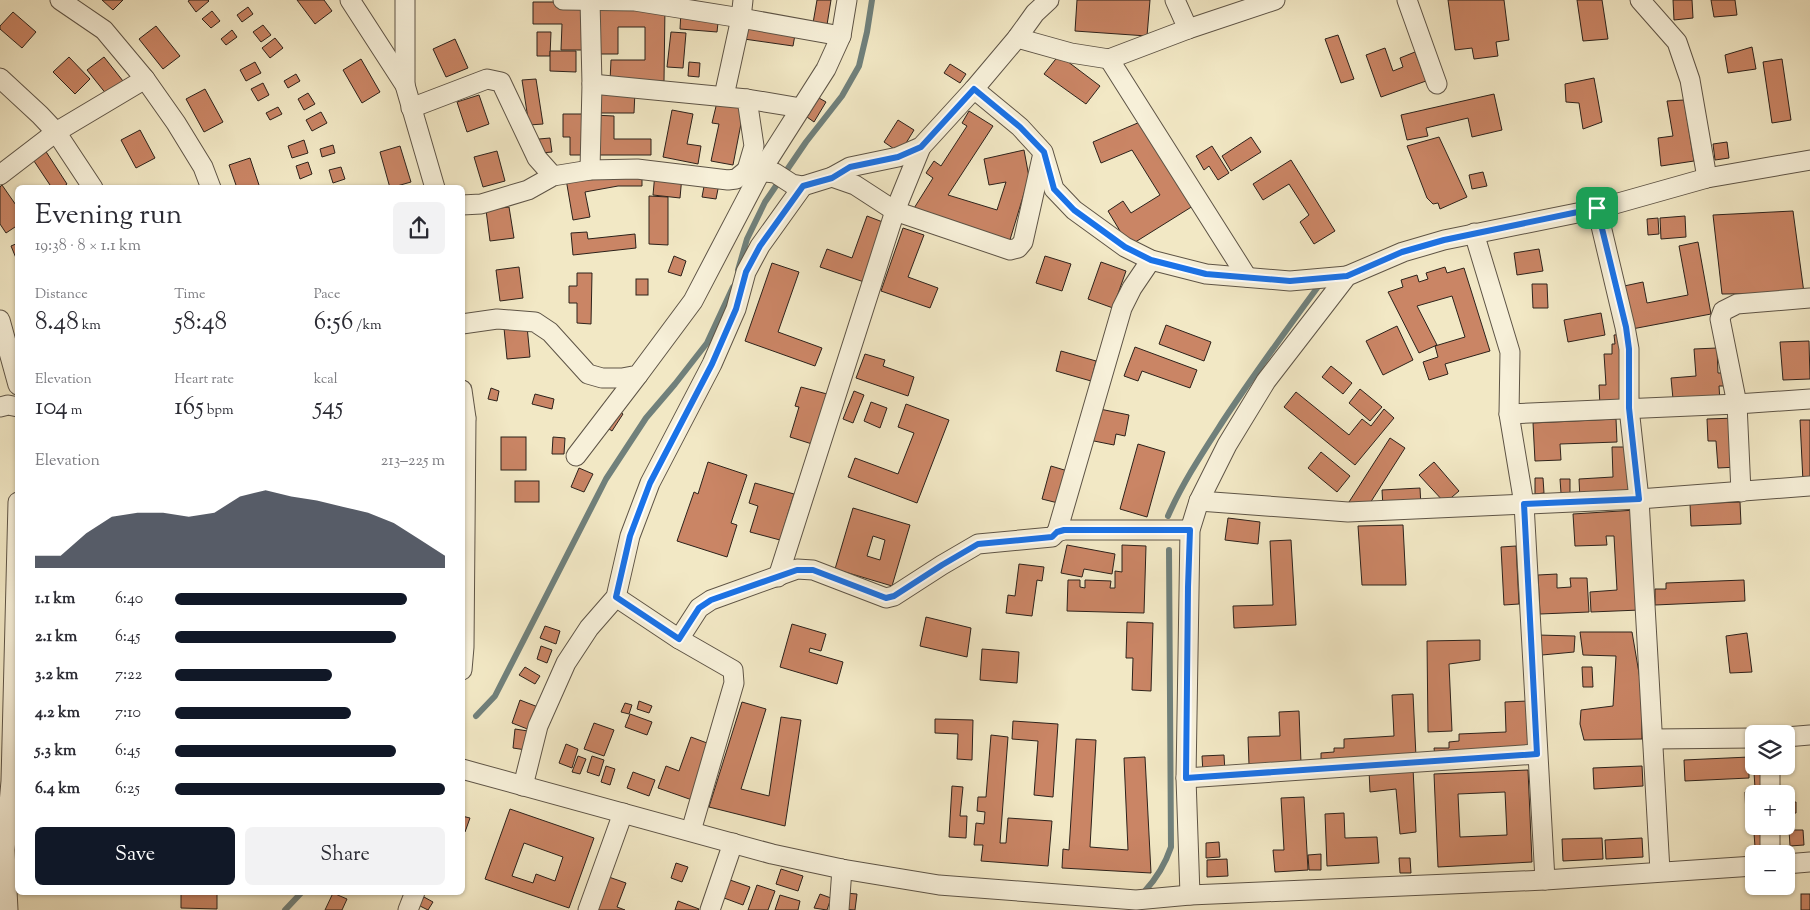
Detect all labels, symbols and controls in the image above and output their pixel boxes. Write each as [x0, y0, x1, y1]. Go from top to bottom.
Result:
pin [1576, 187, 1618, 229]
icon: arrive [1583, 194, 1611, 222]
text: Evening run [35, 196, 182, 236]
button: share [393, 202, 445, 254]
text: 19:38 · 8 × 1.1 km [35, 235, 141, 258]
text: Distance [35, 285, 88, 305]
text: Time [174, 285, 205, 305]
text: Pace [314, 285, 340, 305]
text: 8.48 [35, 305, 79, 341]
text: 58:48 [174, 305, 227, 341]
text: 6:56 [314, 305, 353, 341]
text: km [79, 316, 101, 336]
text: /km [353, 316, 382, 336]
text: Elevation [35, 370, 92, 390]
text: Heart rate [174, 370, 234, 390]
text: kcal [314, 370, 338, 390]
text: 104 [35, 390, 68, 426]
text: 165 [174, 390, 204, 426]
text: 545 [314, 390, 343, 426]
text: m [68, 401, 82, 421]
text: bpm [204, 401, 234, 421]
text: Elevation [35, 450, 100, 473]
text: 213–225 m [381, 450, 445, 473]
text: 1.1 km [35, 588, 75, 611]
text: 6:40 [115, 588, 143, 611]
text: 2.1 km [35, 626, 77, 649]
text: 6:45 [115, 626, 141, 649]
text: 3.2 km [35, 664, 78, 687]
text: 7:22 [115, 664, 142, 687]
text: 4.2 km [35, 702, 80, 725]
text: 7:10 [115, 702, 141, 725]
map controls [1745, 725, 1795, 895]
button: layers [1745, 725, 1795, 775]
text: 5.3 km [35, 740, 76, 763]
text: 6:45 [115, 740, 141, 763]
text: 6.4 km [35, 778, 80, 801]
text: 6:25 [115, 778, 140, 801]
button: + [1745, 785, 1795, 835]
button: Save [35, 827, 235, 885]
button: Share [245, 827, 445, 885]
button: − [1745, 845, 1795, 895]

